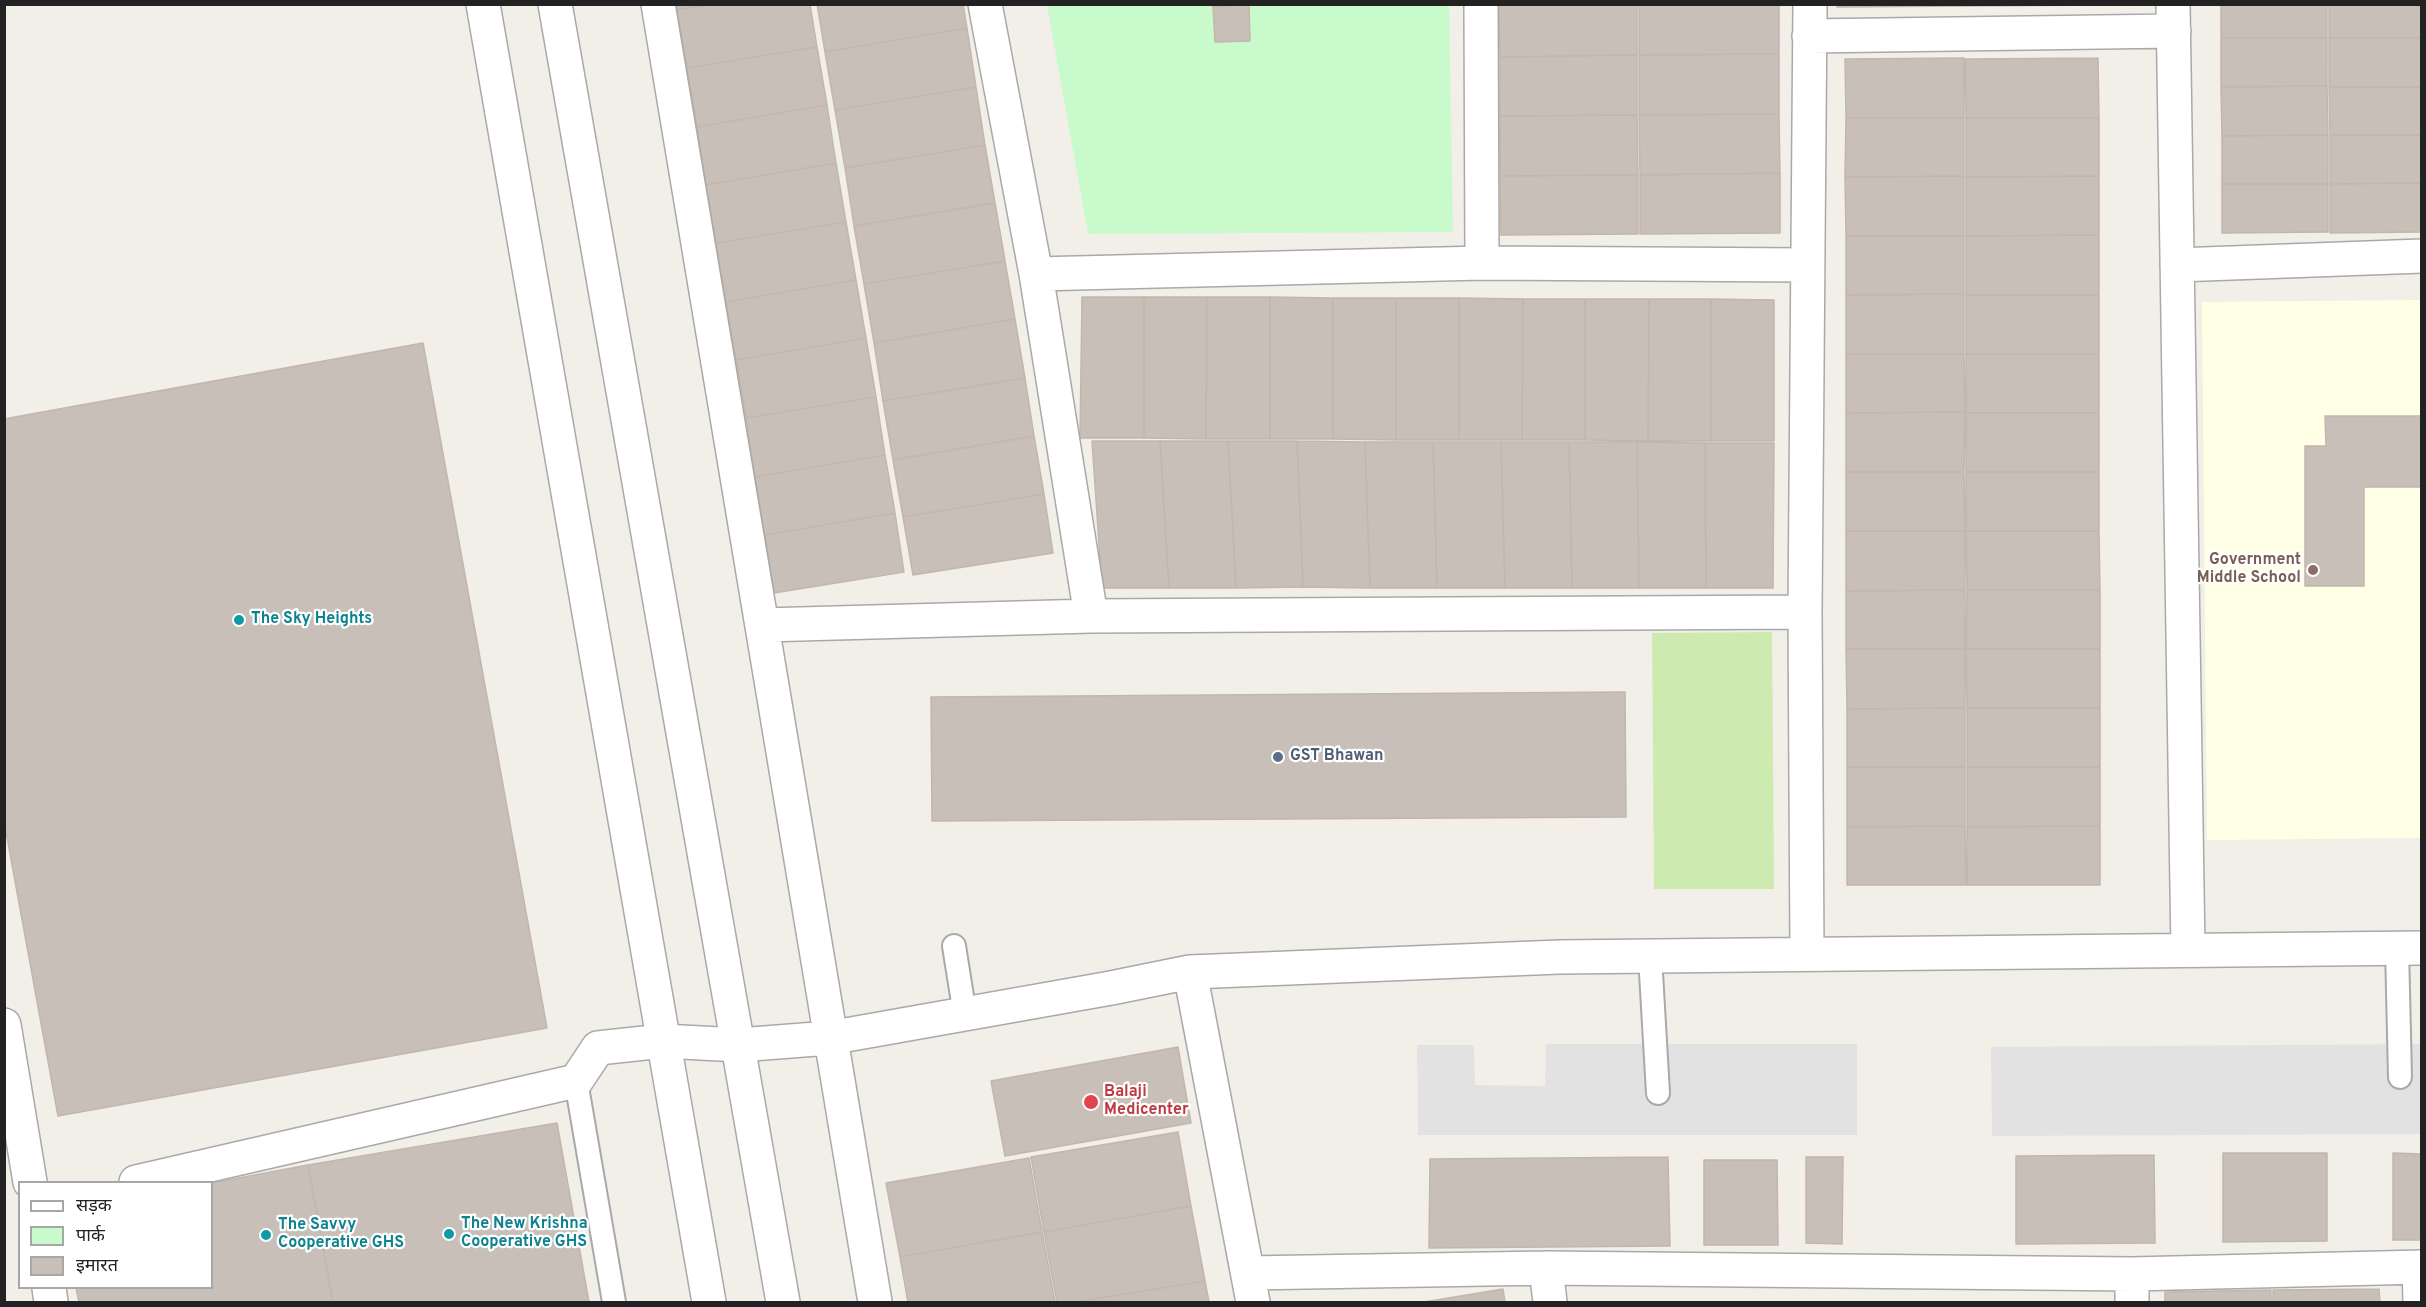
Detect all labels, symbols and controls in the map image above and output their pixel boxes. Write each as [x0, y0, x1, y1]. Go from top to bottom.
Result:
place label: Government Middle School [2197, 551, 2301, 589]
marker: Government Middle School [2306, 563, 2320, 577]
place label: The Sky Heights [251, 610, 372, 630]
marker: The Sky Heights [232, 613, 246, 627]
place label: GST Bhawan [1290, 747, 1384, 767]
marker: GST Bhawan [1271, 750, 1285, 764]
place label: Balaji Medicenter [1104, 1083, 1189, 1121]
marker: Balaji Medicenter [1082, 1093, 1100, 1111]
legend [18, 1181, 213, 1289]
text: सड़क [76, 1195, 112, 1218]
place label: The New Krishna Cooperative GHS [461, 1215, 588, 1253]
place label: The Savvy Cooperative GHS [278, 1216, 404, 1254]
text: पार्क [76, 1225, 105, 1248]
marker: The New Krishna Cooperative GHS [442, 1227, 456, 1241]
marker: The Savvy Cooperative GHS [259, 1228, 273, 1242]
text: इमारत [76, 1255, 118, 1278]

